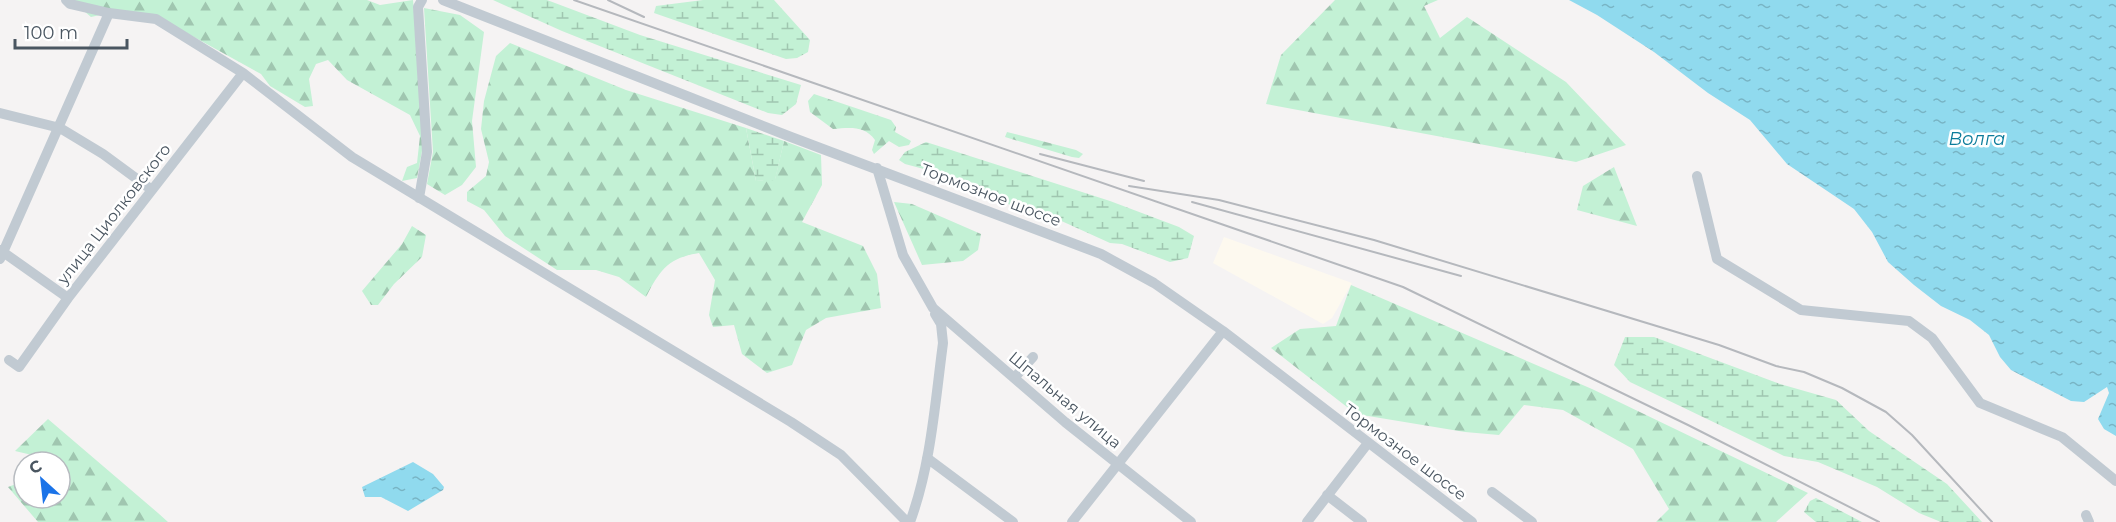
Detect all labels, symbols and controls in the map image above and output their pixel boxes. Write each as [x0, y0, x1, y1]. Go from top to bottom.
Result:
scale bar [15, 12, 128, 50]
text: 100 m [24, 22, 78, 44]
water label: Волга [1949, 128, 2006, 150]
street label: улица Циолковского [53, 140, 175, 289]
street label: Тормозное шоссе [918, 159, 1064, 231]
street label: Шпальная улица [1005, 348, 1125, 452]
street label: Тормозное шоссе [1340, 400, 1470, 504]
north arrow [12, 450, 72, 510]
text: С [26, 456, 45, 478]

